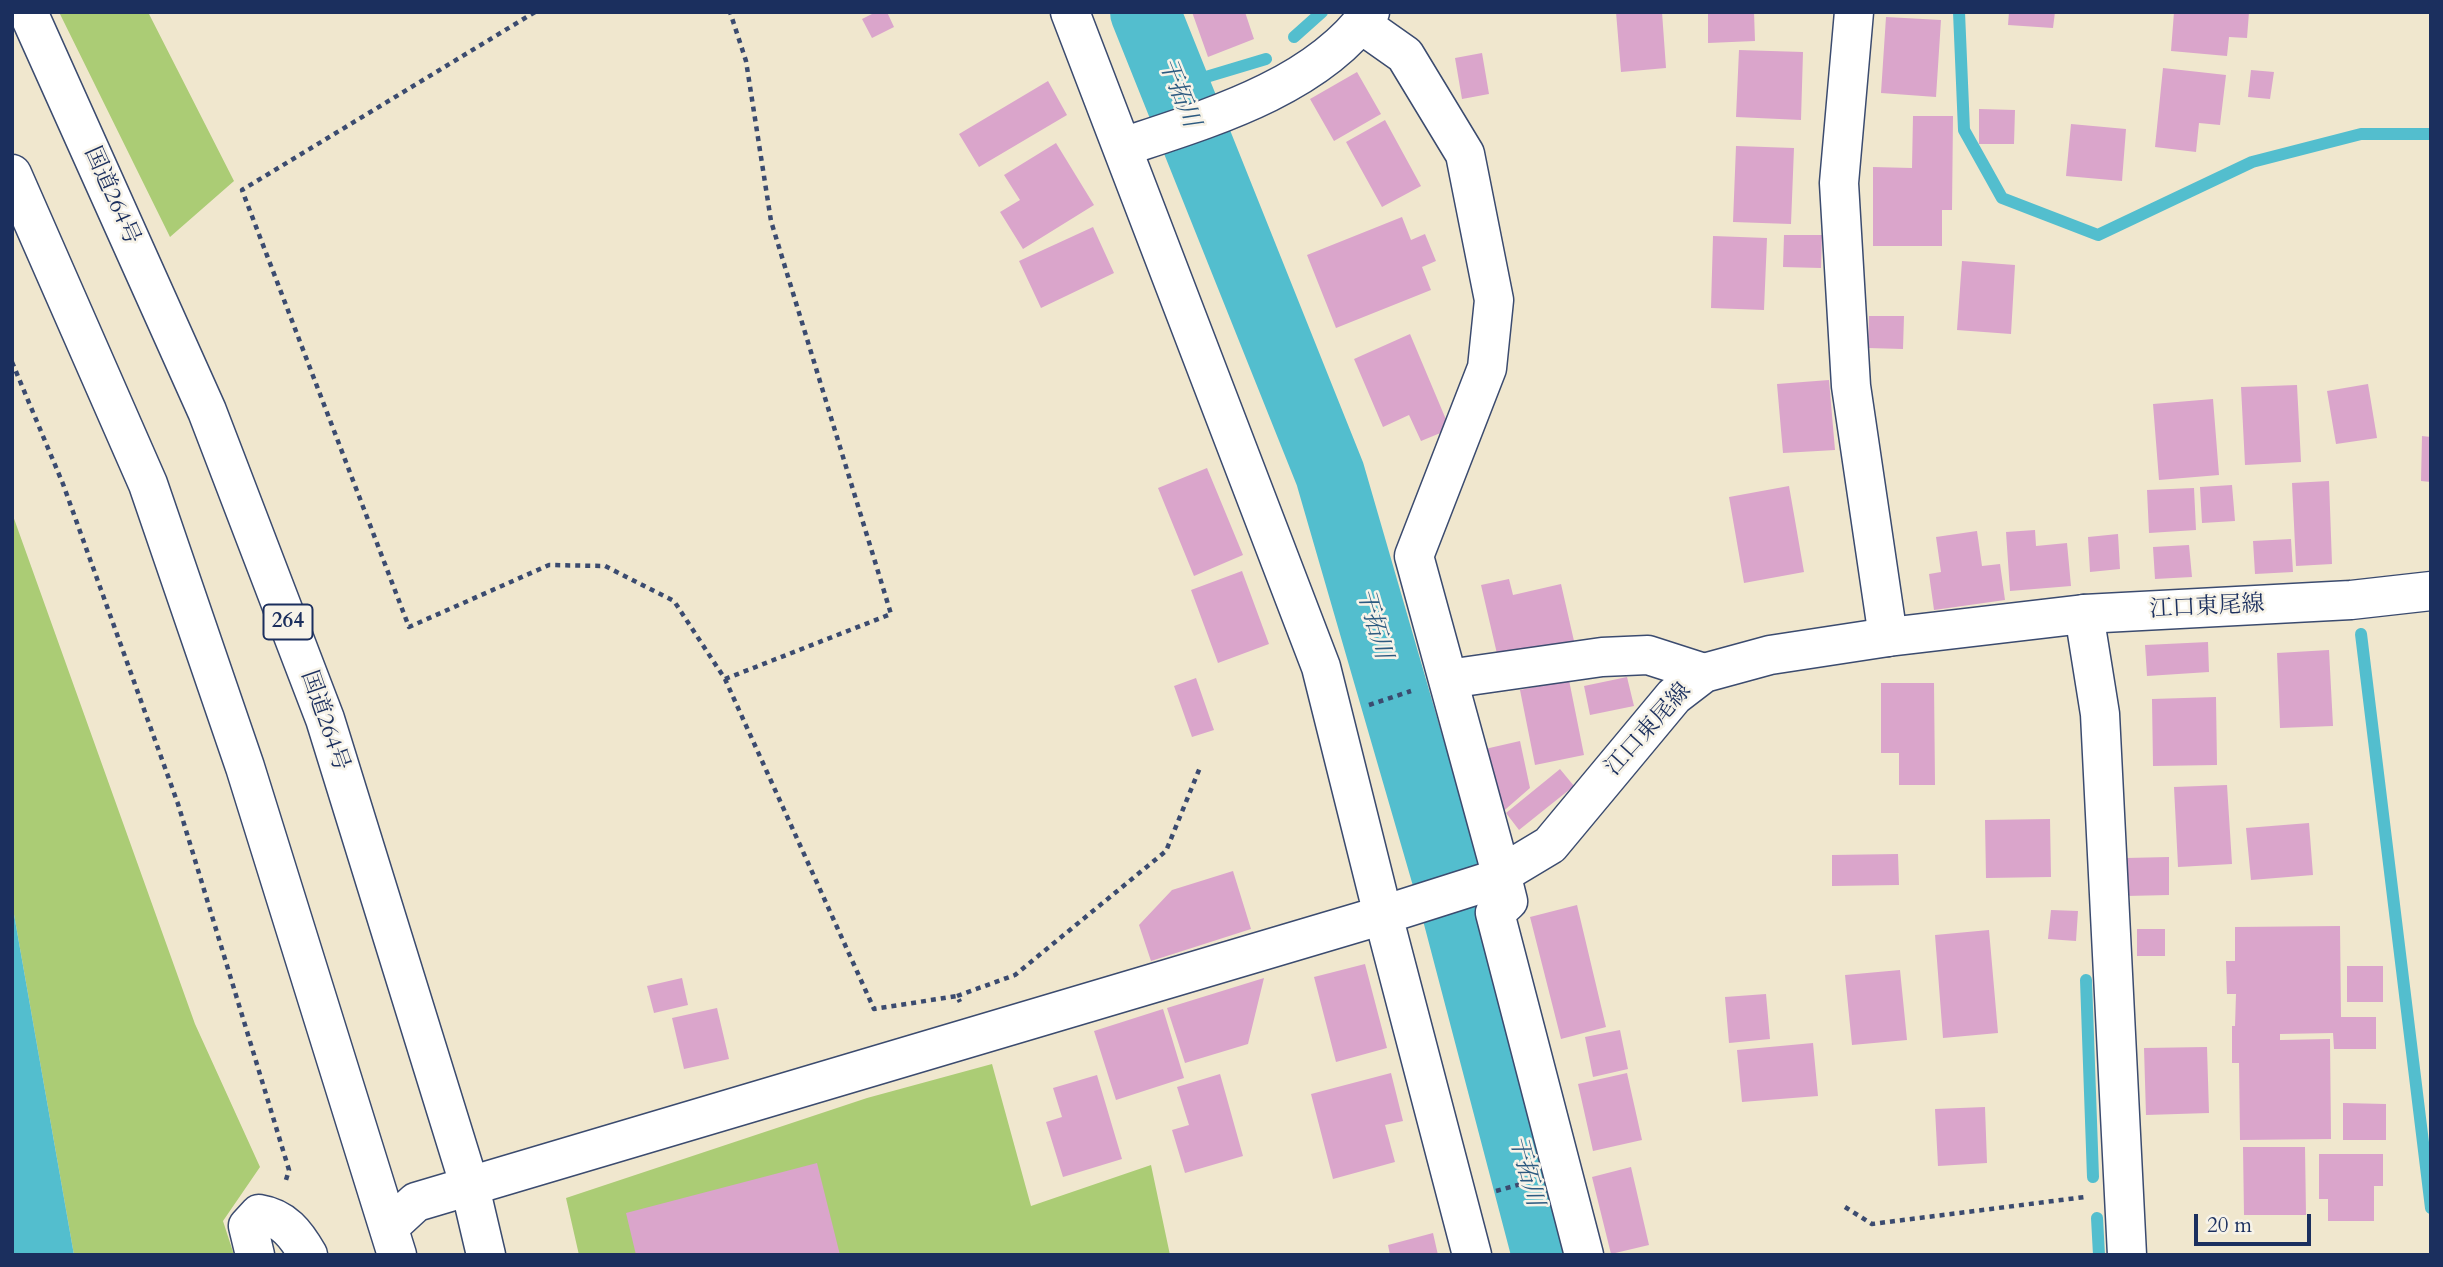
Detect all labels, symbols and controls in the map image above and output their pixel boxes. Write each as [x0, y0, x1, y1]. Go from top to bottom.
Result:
water label: 干拓川 [1151, 54, 1205, 132]
street label: 国道264号 [77, 143, 145, 249]
water label: 干拓川 [1349, 585, 1397, 663]
street label: 江口東尾線 [2149, 591, 2265, 625]
road number: 264 [264, 604, 312, 640]
street label: 国道264号 [294, 667, 354, 775]
street label: 江口東尾線 [1600, 678, 1698, 782]
water label: 干拓川 [1502, 1132, 1548, 1210]
scale bar [2198, 1200, 2315, 1244]
text: 20 m [2207, 1211, 2252, 1240]

